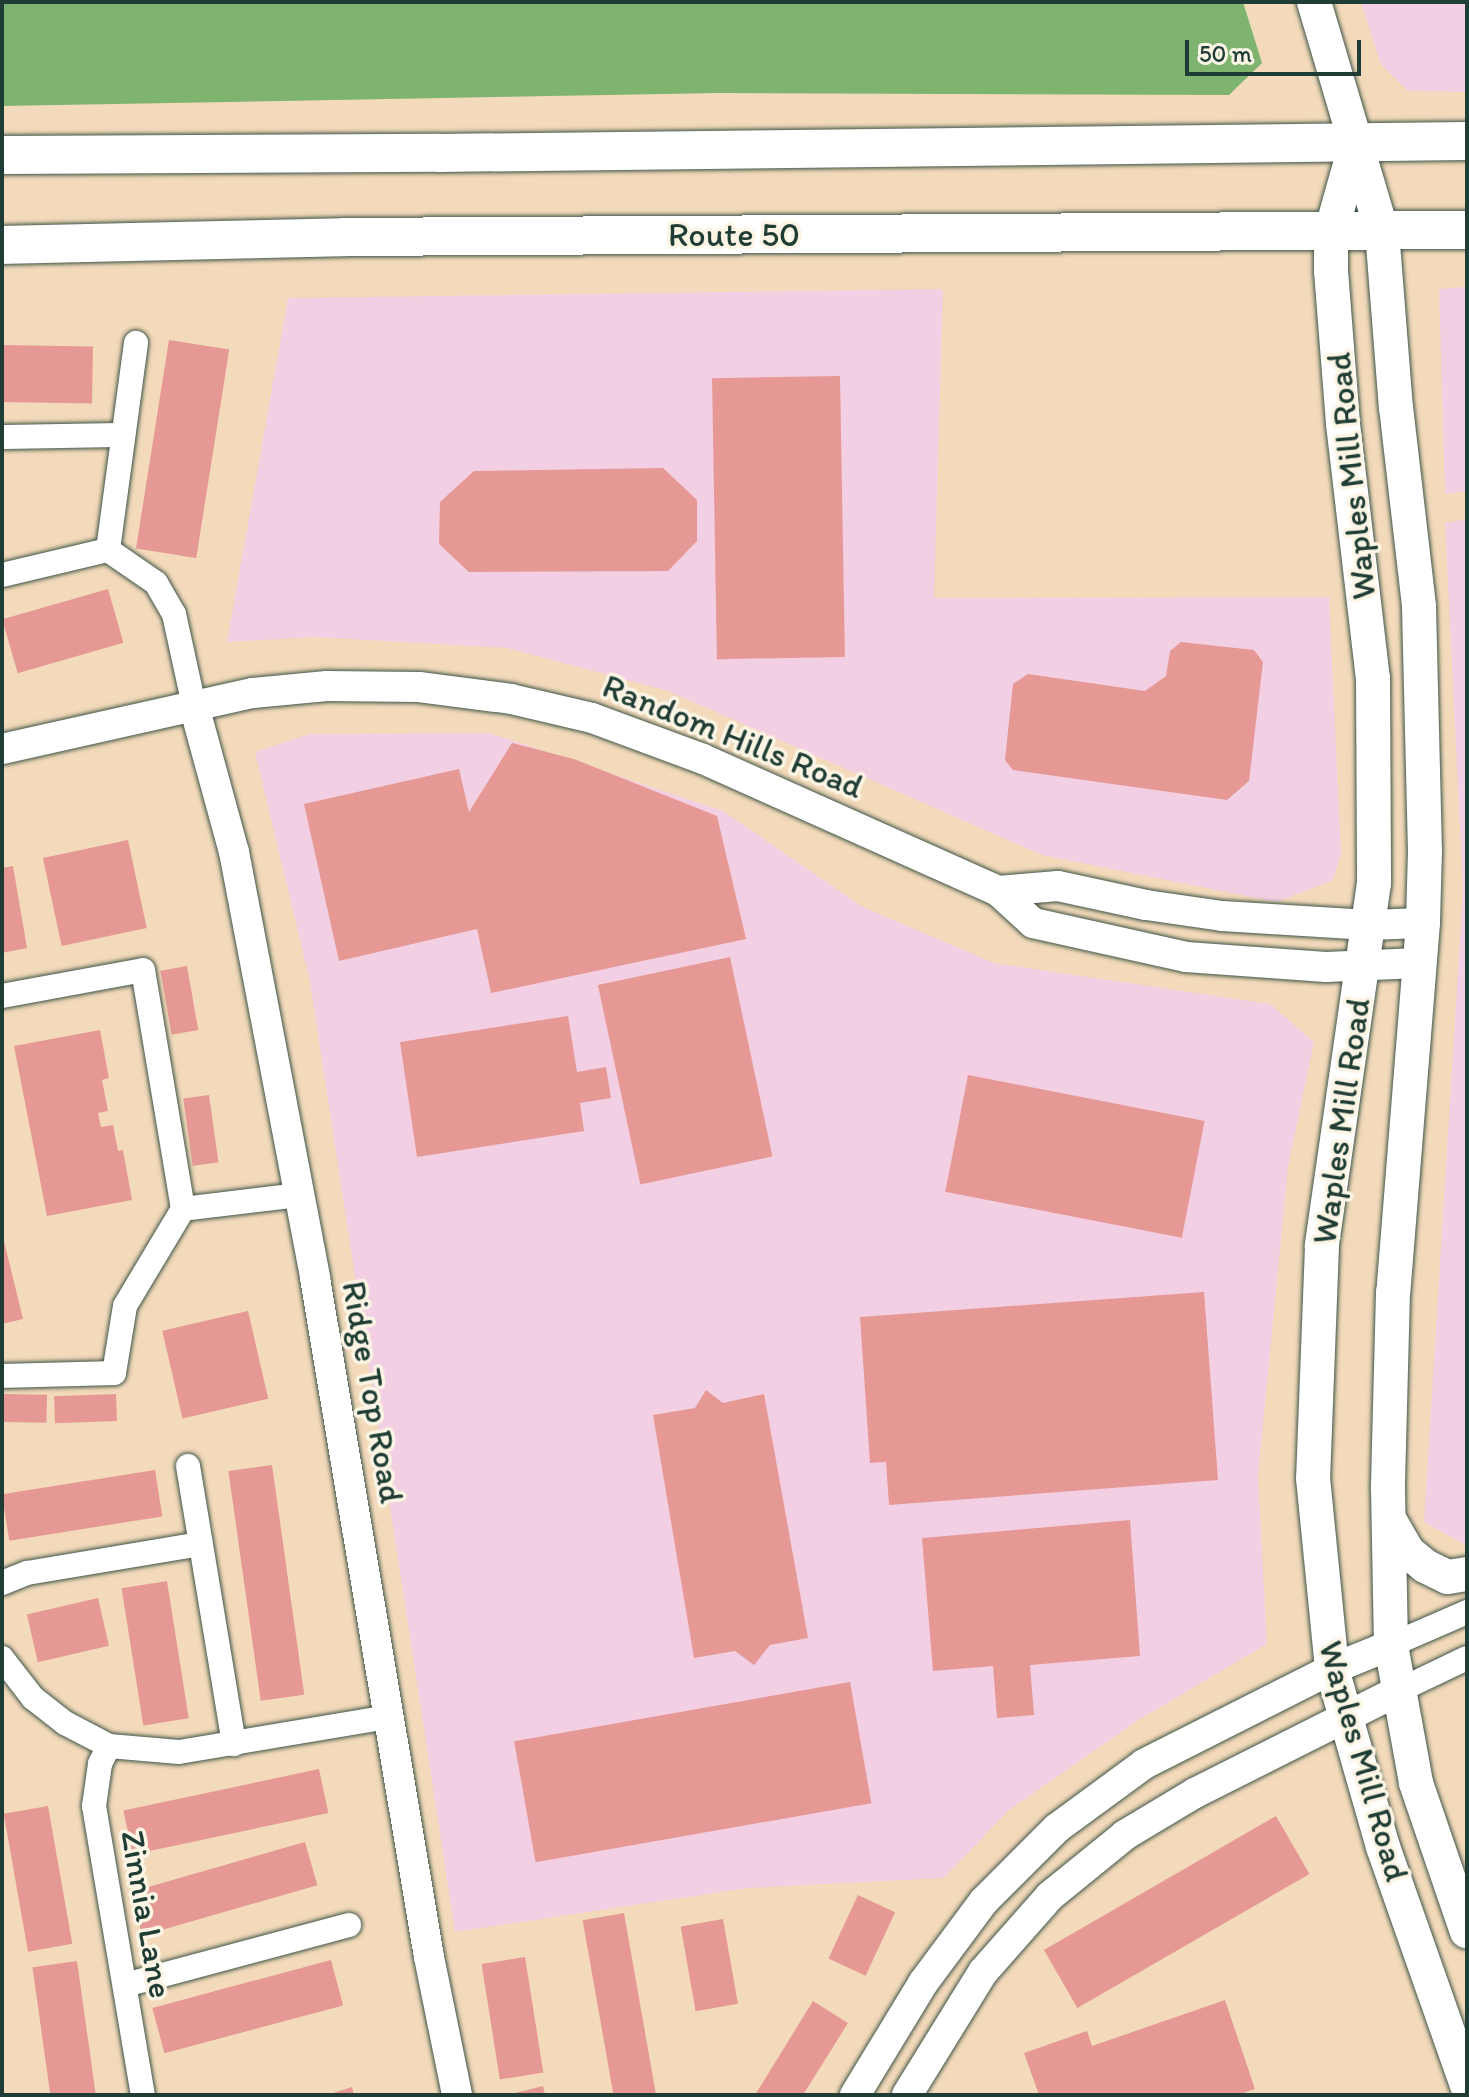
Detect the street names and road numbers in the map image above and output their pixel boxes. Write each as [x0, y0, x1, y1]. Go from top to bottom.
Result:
street label: Route 50 [668, 215, 800, 255]
street label: Waples Mill Road [1318, 351, 1384, 601]
street label: Random Hills Road [597, 665, 869, 807]
street label: Waples Mill Road [1304, 995, 1378, 1247]
street label: Ridge Top Road [334, 1280, 412, 1504]
street label: Waples Mill Road [1310, 1636, 1418, 1886]
street label: Zinnia Lane [112, 1827, 182, 2001]

